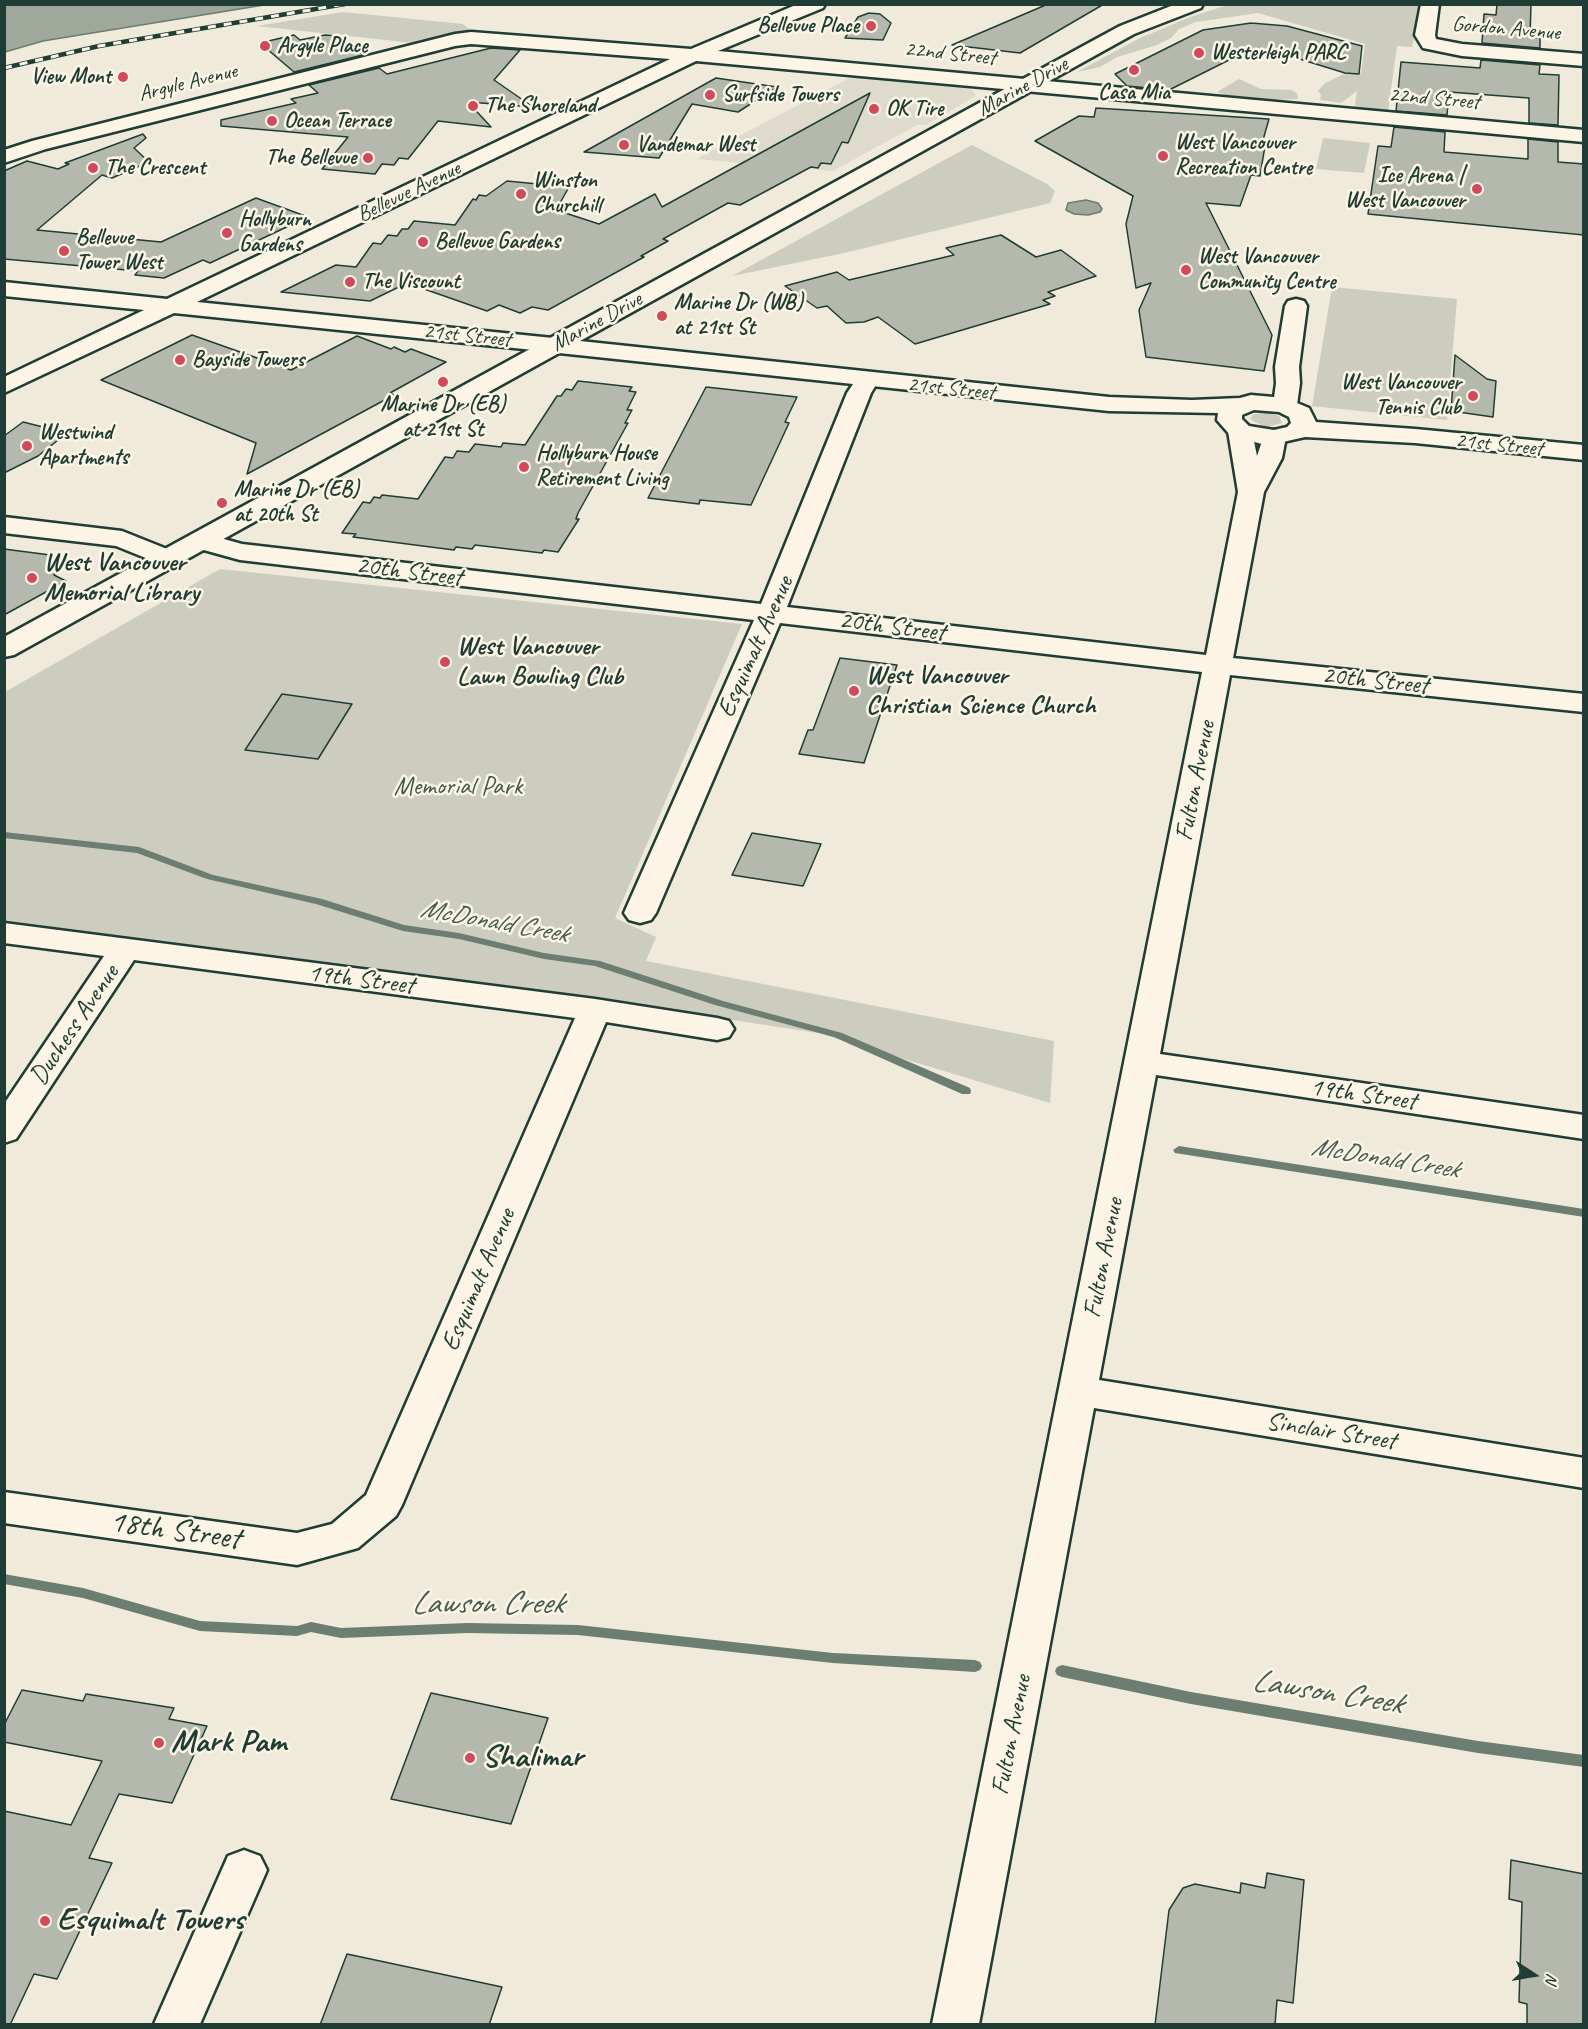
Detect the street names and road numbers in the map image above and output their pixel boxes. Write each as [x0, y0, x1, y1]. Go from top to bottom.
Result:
street label: Gordon Avenue [1451, 11, 1561, 47]
street label: 22nd Street [903, 36, 997, 72]
street label: Marine Drive [973, 51, 1073, 123]
street label: Argyle Avenue [136, 58, 240, 108]
street label: 22nd Street [1387, 82, 1481, 116]
street label: Bellevue Avenue [353, 156, 465, 228]
street label: Marine Drive [547, 286, 647, 358]
street label: 21st Street [422, 318, 512, 354]
street label: 21st Street [906, 371, 996, 407]
street label: 21st Street [1454, 427, 1544, 463]
street label: 20th Street [354, 550, 464, 594]
street label: Esquimalt Avenue [711, 572, 801, 722]
street label: 20th Street [837, 605, 947, 649]
street label: 20th Street [1320, 660, 1430, 702]
street label: Fulton Avenue [1169, 718, 1223, 844]
street label: 19th Street [306, 958, 416, 1002]
street label: Duchess Avenue [24, 959, 126, 1091]
street label: 19th Street [1308, 1072, 1418, 1118]
street label: Fulton Avenue [1077, 1195, 1131, 1321]
street label: Esquimalt Avenue [435, 1204, 523, 1356]
street label: Sinclair Street [1264, 1406, 1398, 1458]
street label: 18th Street [107, 1503, 243, 1559]
street label: Fulton Avenue [985, 1672, 1039, 1798]

